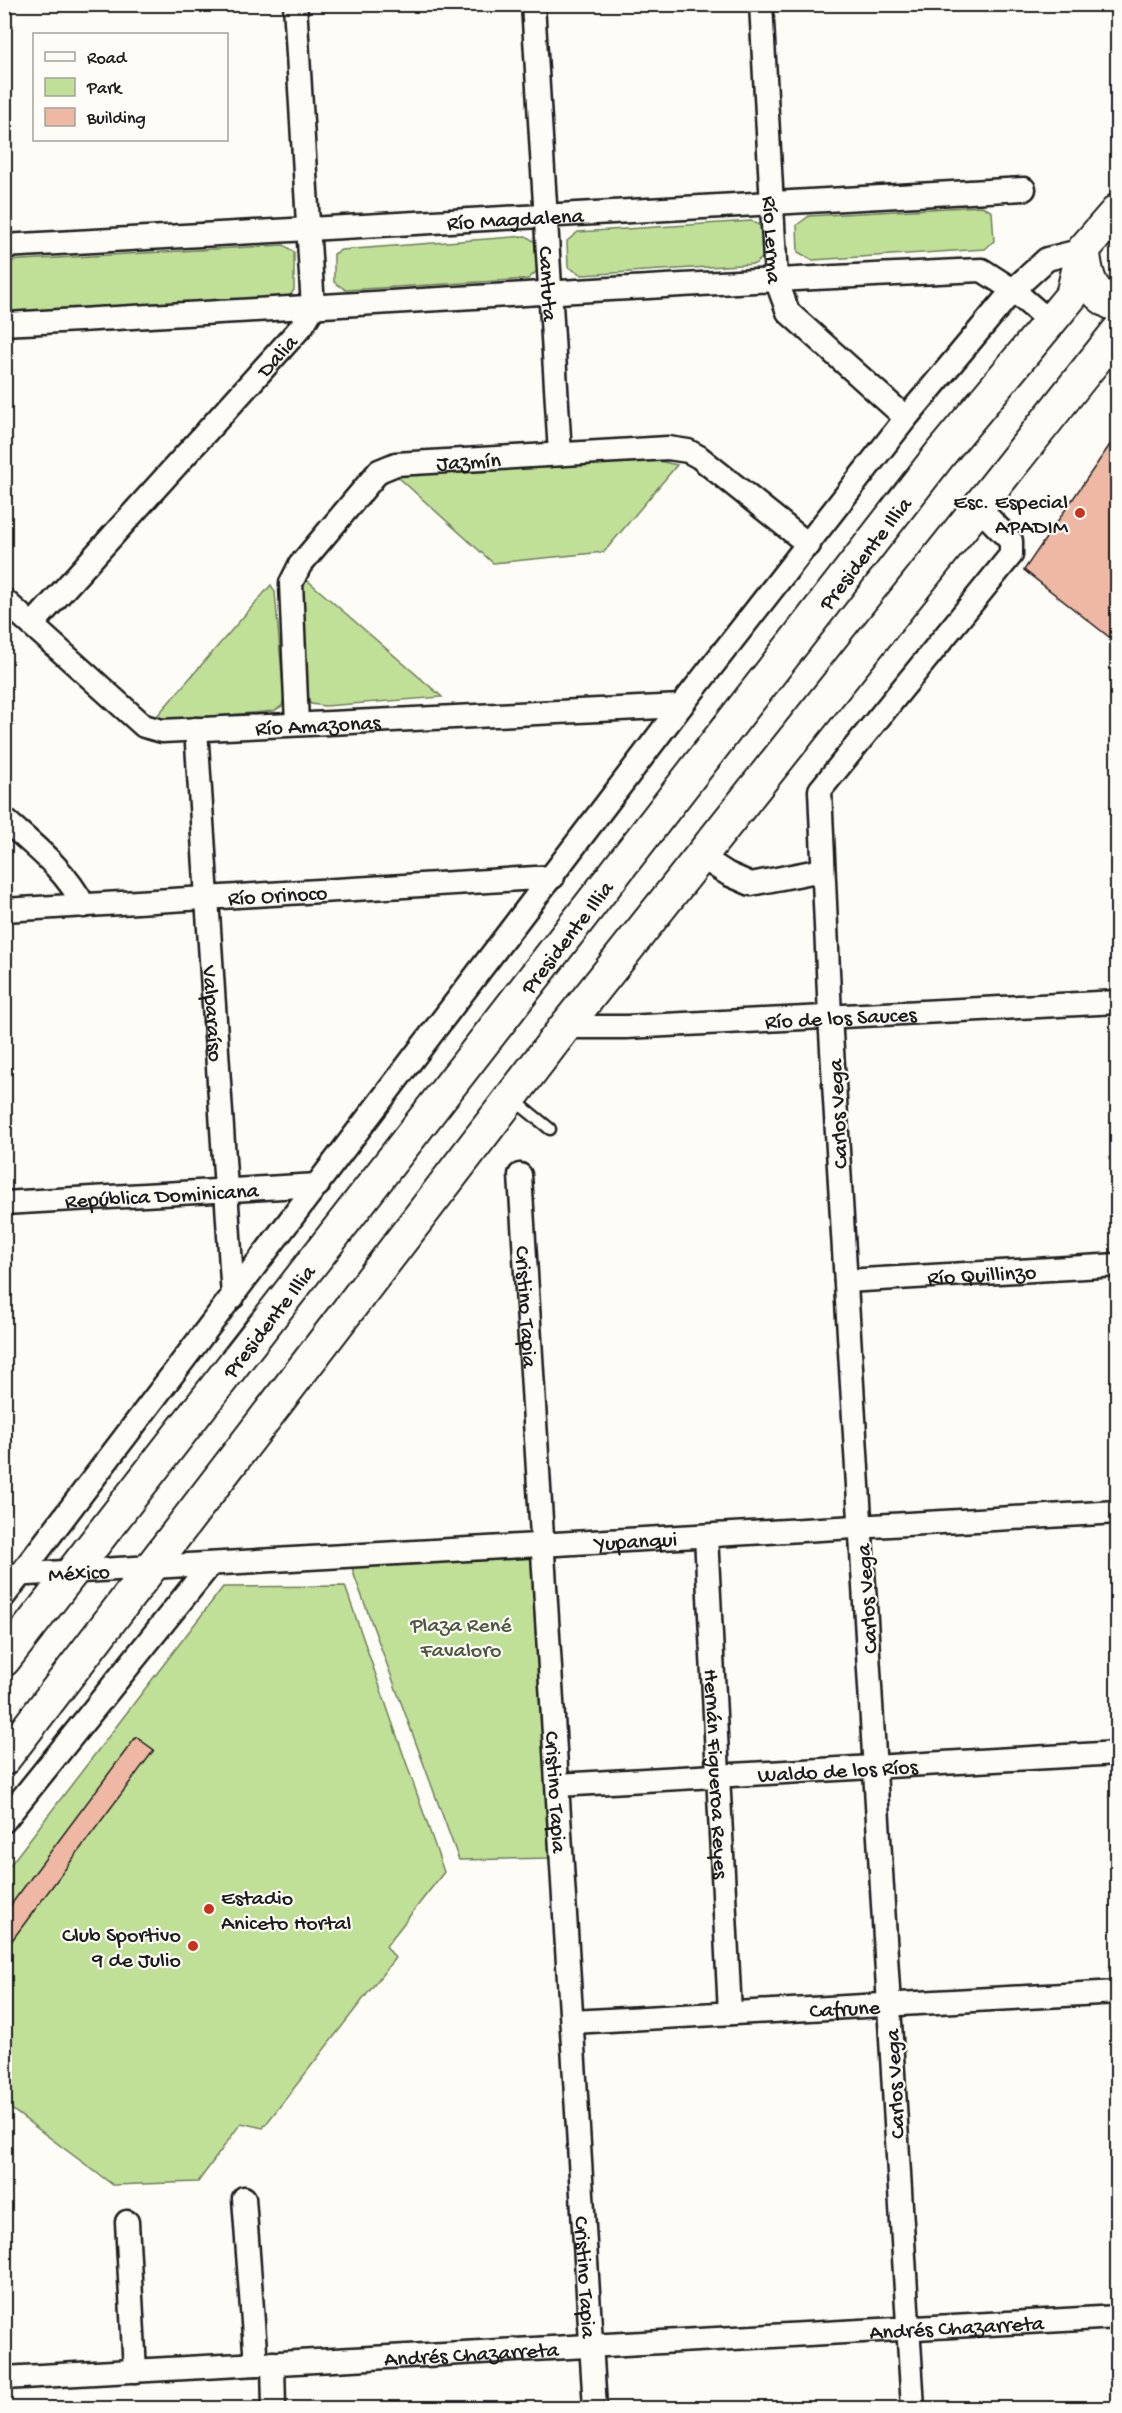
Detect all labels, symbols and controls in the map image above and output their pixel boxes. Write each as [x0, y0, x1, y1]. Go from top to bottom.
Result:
legend [33, 33, 228, 141]
text: Road [87, 49, 128, 70]
text: Park [86, 79, 123, 100]
text: Building [86, 109, 146, 130]
street label: Río Lerma [754, 195, 785, 285]
street label: Río Magdalena [446, 205, 585, 238]
street label: Cantuta [531, 245, 561, 323]
street label: Dalia [252, 330, 305, 386]
street label: Jazmín [436, 449, 502, 479]
place label: Esc. Especial APADIM [953, 491, 1069, 542]
street label: Presidente Illia [814, 493, 919, 618]
marker: Esc. Especial APADIM [1073, 506, 1087, 520]
street label: Río Amazonas [255, 711, 382, 743]
street label: Presidente Illia [516, 876, 621, 1002]
street label: Río Orinoco [227, 882, 328, 914]
street label: Valparaíso [194, 964, 227, 1063]
street label: Río de los Sauces [764, 1003, 918, 1037]
street label: Carlos Vega [824, 1057, 856, 1169]
street label: República Dominicana [64, 1179, 260, 1216]
street label: Cristino Tapia [507, 1245, 541, 1369]
street label: Presidente Illia [218, 1260, 323, 1385]
street label: Río Quillinzo [927, 1261, 1037, 1293]
street label: Yupanqui [592, 1528, 678, 1559]
street label: Carlos Vega [852, 1542, 886, 1654]
street label: México [47, 1560, 111, 1590]
park label: Plaza René Favaloro [409, 1614, 512, 1665]
street label: Hernán Figueroa Reyes [696, 1668, 732, 1880]
street label: Cristino Tapia [537, 1730, 570, 1855]
street label: Waldo de los Ríos [757, 1755, 919, 1791]
place label: Estadio Aniceto Hortal [221, 1887, 352, 1938]
marker: Estadio Aniceto Hortal [202, 1902, 216, 1916]
place label: Club Sportivo 9 de Julio [62, 1924, 181, 1975]
marker: Club Sportivo 9 de Julio [186, 1939, 200, 1953]
street label: Cafrune [809, 1996, 882, 2026]
street label: Carlos Vega [881, 2027, 913, 2139]
street label: Cristino Tapia [566, 2216, 600, 2340]
street label: Andrés Chazarreta [869, 2312, 1046, 2348]
street label: Andrés Chazarreta [384, 2339, 560, 2374]

